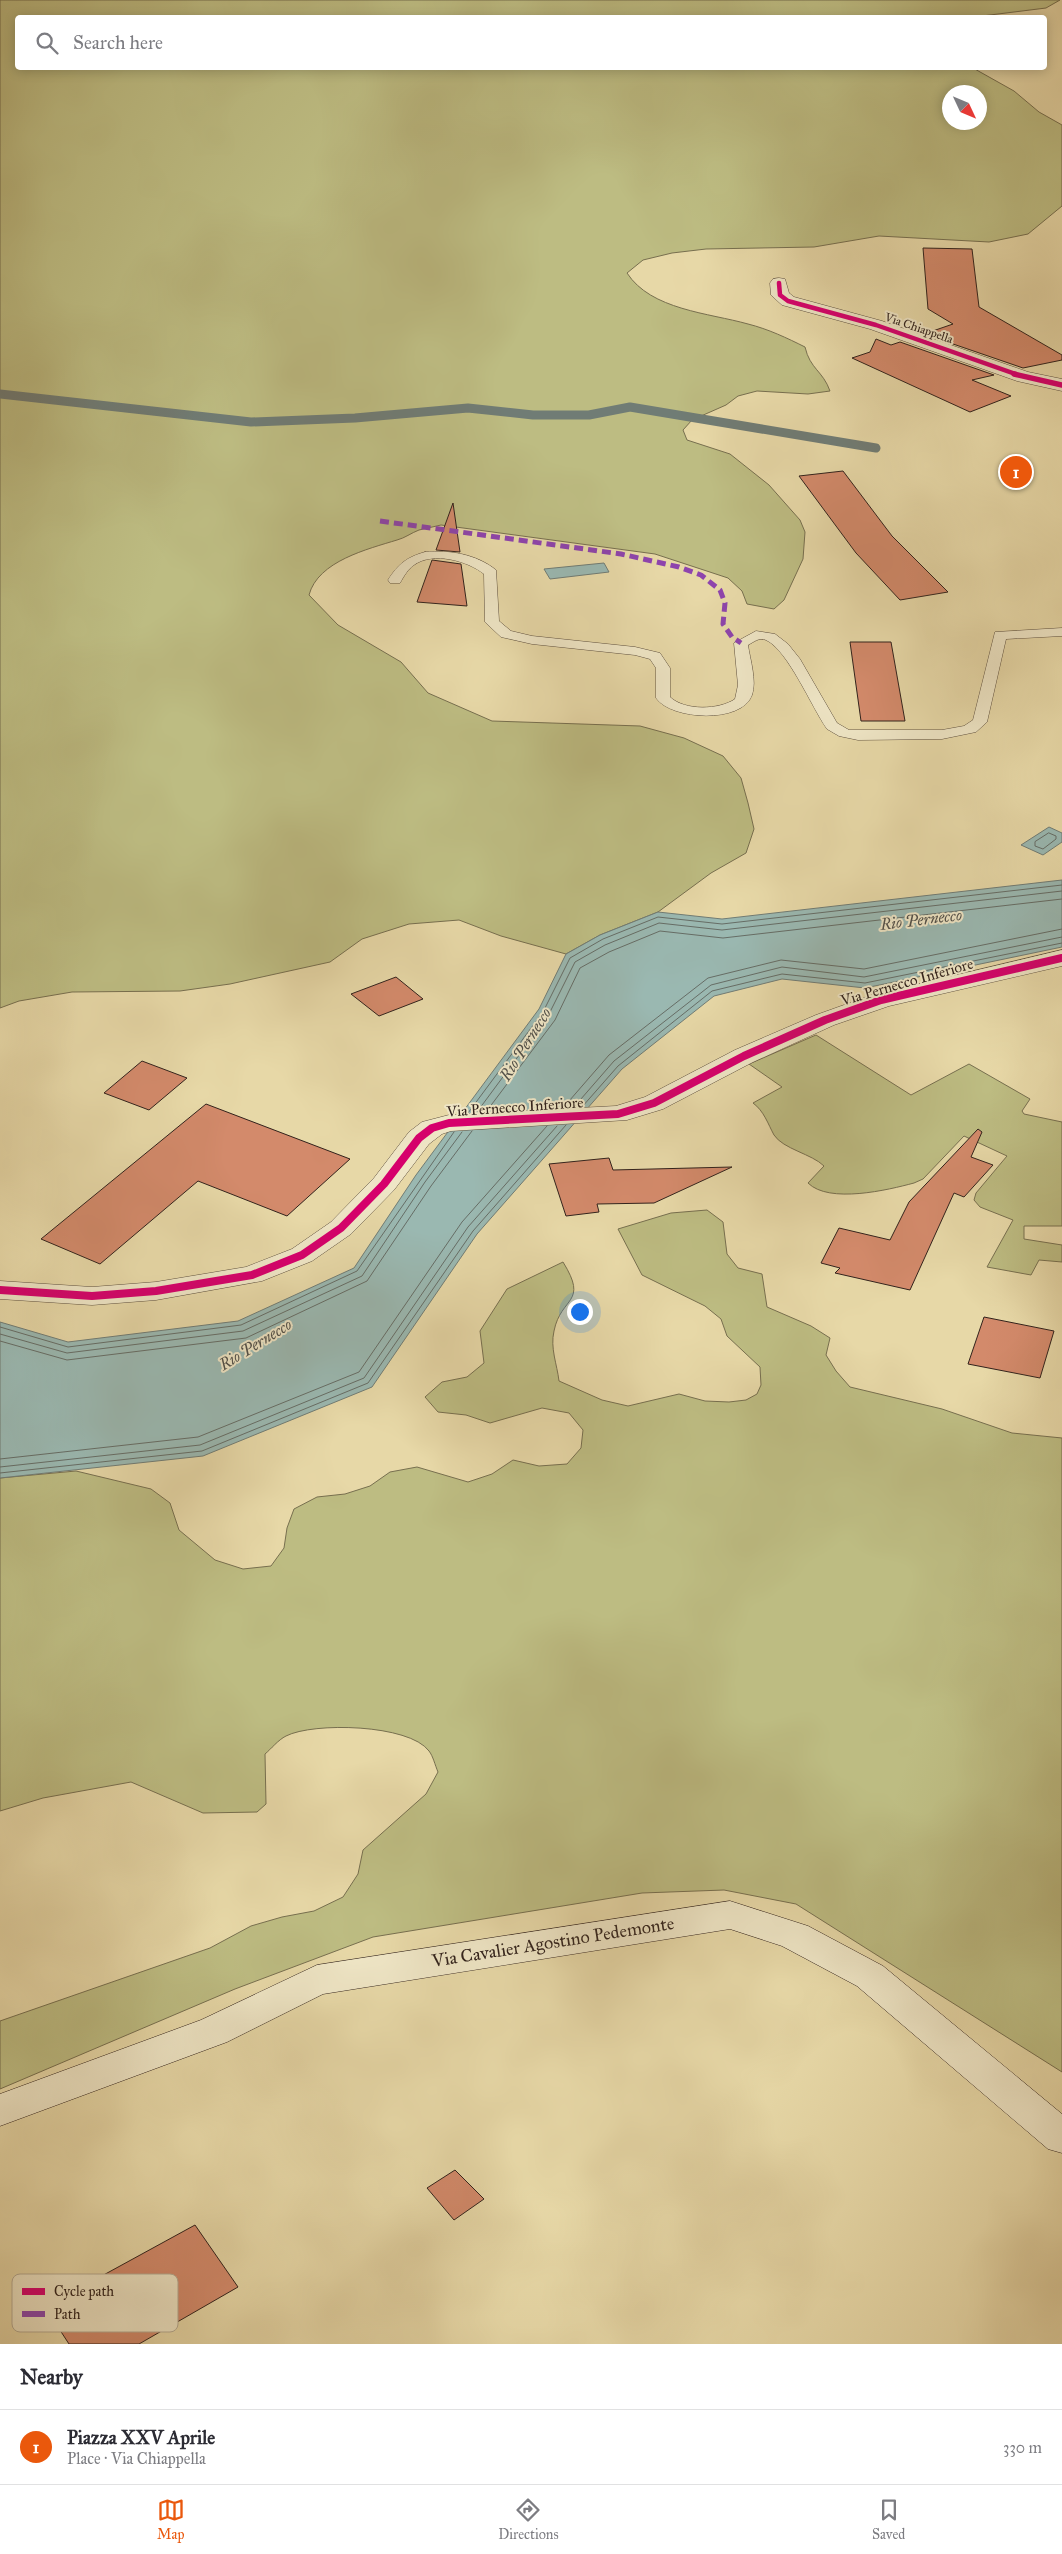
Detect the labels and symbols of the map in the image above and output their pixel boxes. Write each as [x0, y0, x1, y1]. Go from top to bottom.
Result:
north arrow [942, 85, 987, 130]
street label: Via Chiappella [882, 309, 956, 346]
pin: 1 [1000, 453, 1032, 491]
water label: Rio Pernecco [878, 905, 963, 934]
street label: Via Pernecco Inferiore [838, 954, 975, 1010]
water label: Rio Pernecco [495, 1004, 555, 1085]
street label: Via Pernecco Inferiore [445, 1093, 584, 1121]
your location [567, 1299, 593, 1325]
water label: Rio Pernecco [215, 1315, 295, 1375]
street label: Via Cavalier Agostino Pedemonte [429, 1912, 676, 1973]
legend [12, 2274, 178, 2332]
text: Cycle path [54, 2283, 114, 2300]
text: Path [54, 2306, 81, 2323]

